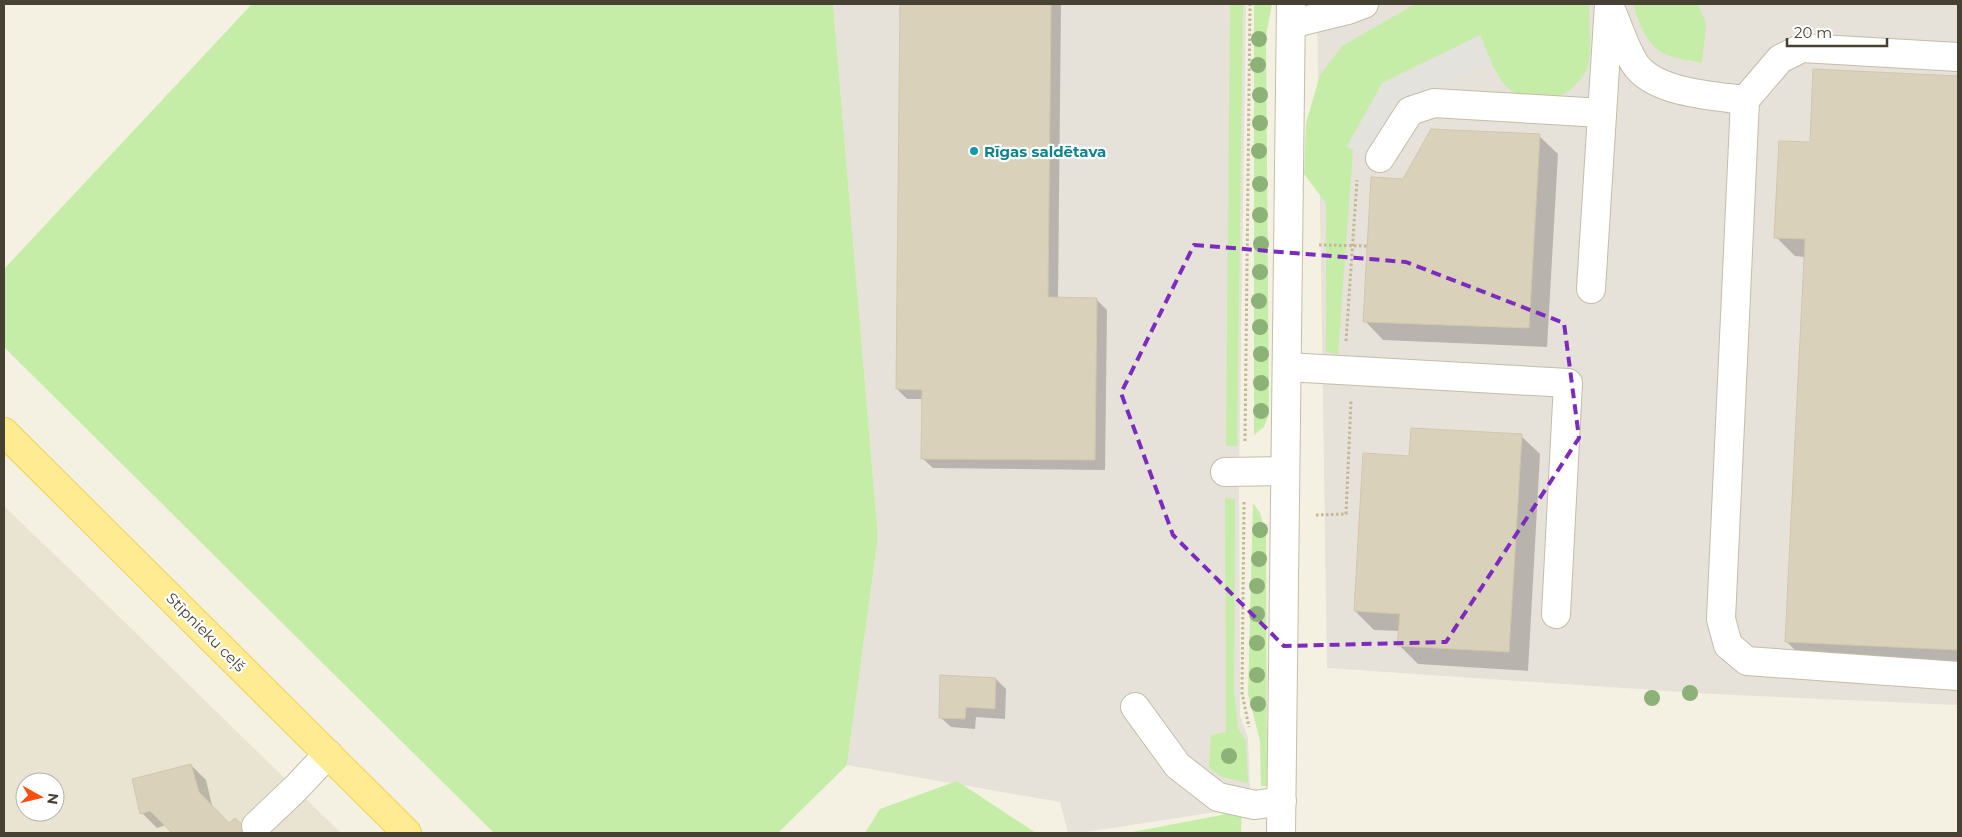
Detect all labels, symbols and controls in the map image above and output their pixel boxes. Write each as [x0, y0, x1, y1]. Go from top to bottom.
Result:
scale bar [1787, 15, 1887, 47]
text: 20 m [1794, 23, 1832, 42]
place label: Rīgas saldētava [984, 142, 1106, 161]
marker: Rīgas saldētava [968, 145, 980, 157]
street label: Stīpnieku ceļš [162, 588, 250, 676]
north arrow [15, 772, 65, 822]
text: N [43, 792, 63, 806]

